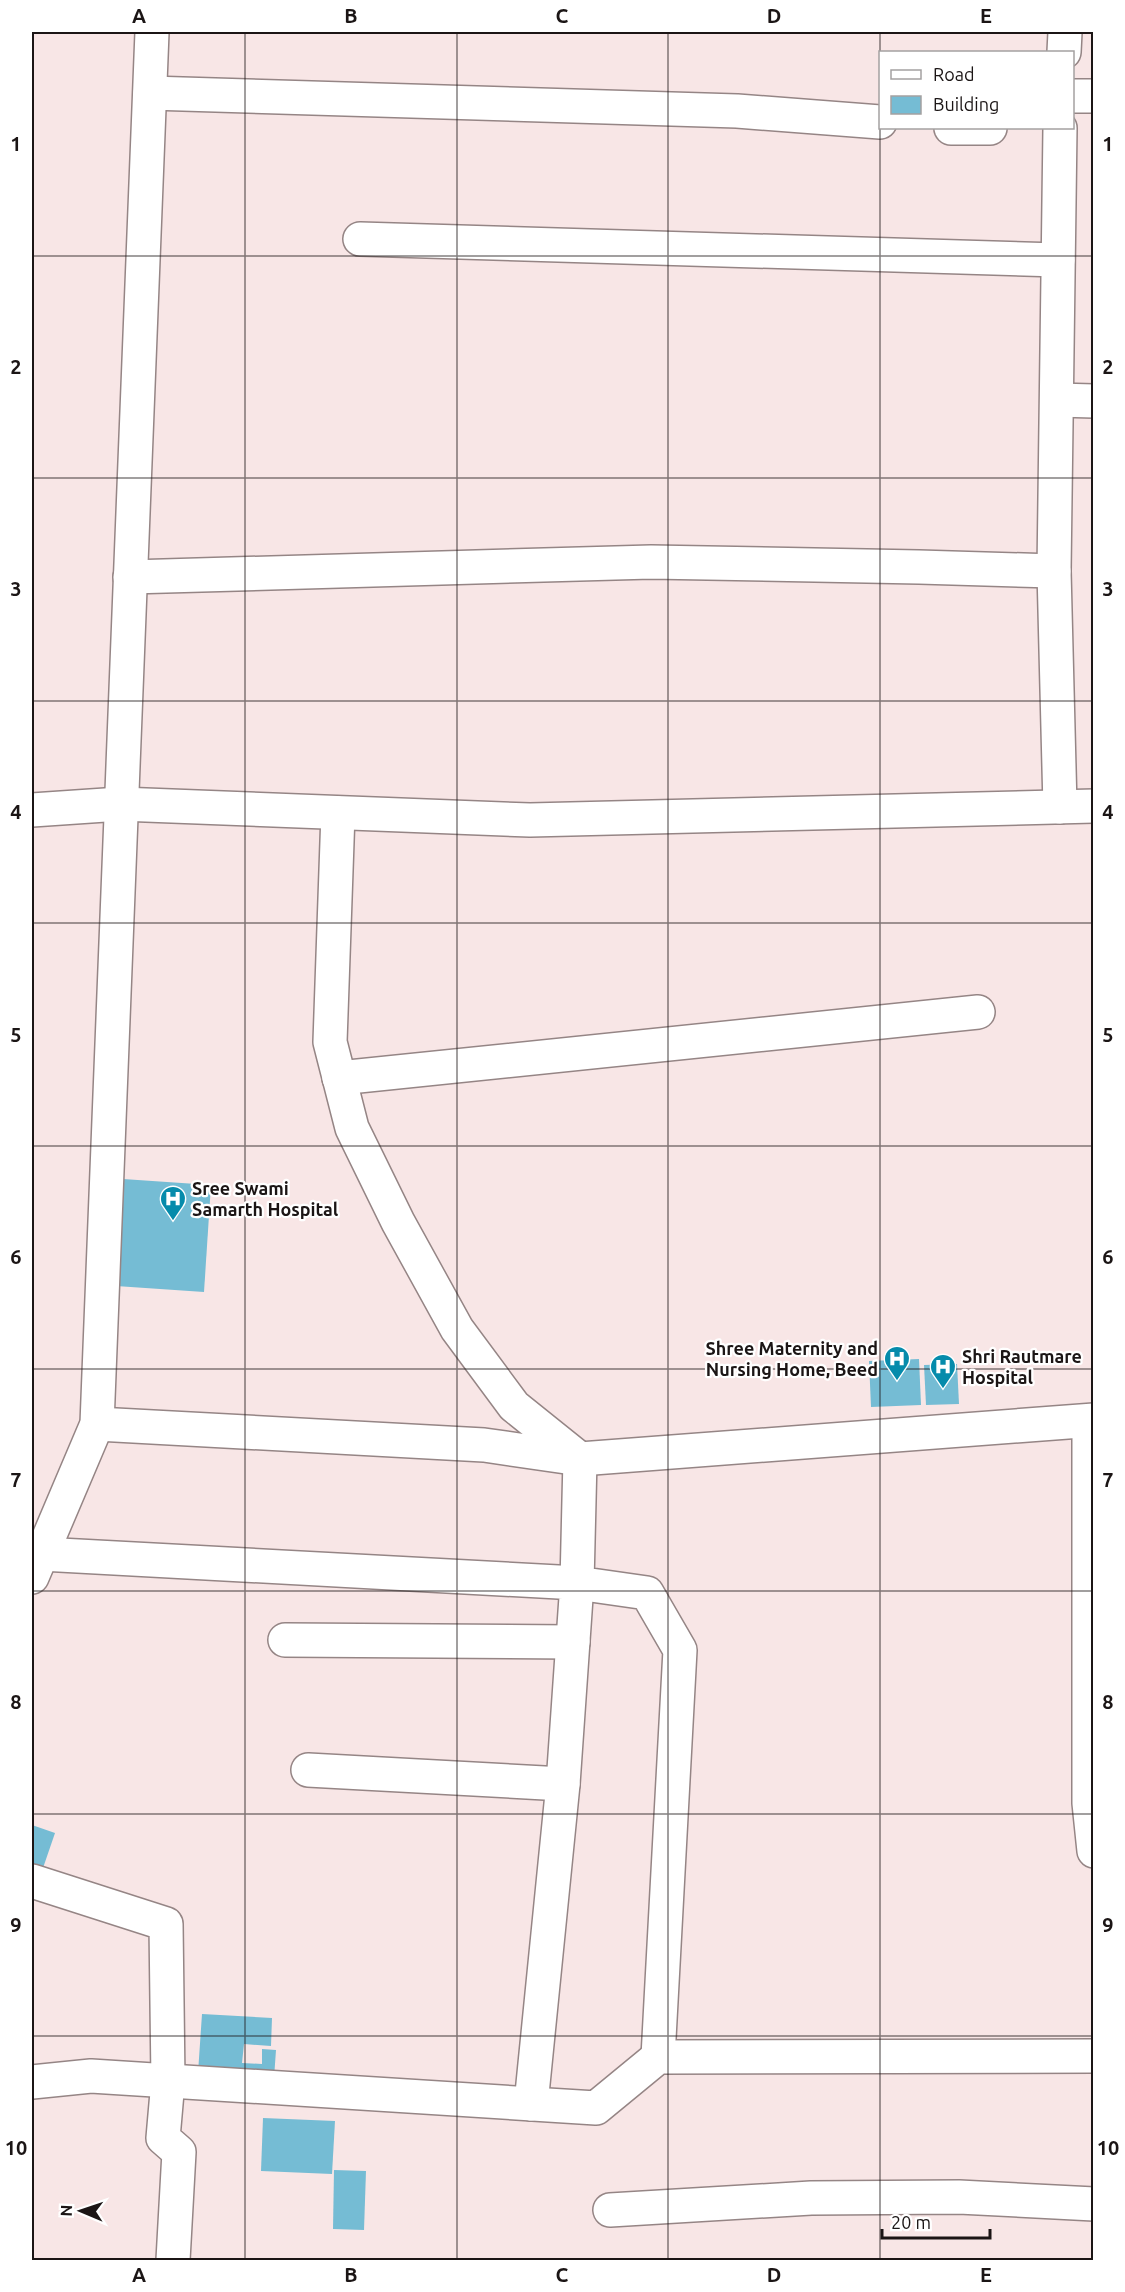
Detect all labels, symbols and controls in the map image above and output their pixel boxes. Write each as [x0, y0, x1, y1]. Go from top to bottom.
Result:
text: A [132, 4, 146, 27]
text: B [344, 4, 358, 27]
text: C [556, 4, 569, 27]
text: D [767, 4, 781, 27]
text: E [980, 4, 992, 27]
legend [879, 51, 1074, 129]
text: Road [933, 64, 975, 84]
text: Building [933, 94, 999, 114]
text: 1 [10, 132, 22, 155]
text: 1 [1102, 132, 1114, 155]
text: 2 [10, 355, 22, 378]
text: 2 [1102, 355, 1114, 378]
text: 3 [10, 577, 22, 600]
text: 3 [1102, 577, 1114, 600]
text: 4 [10, 800, 22, 823]
text: 4 [1102, 800, 1114, 823]
text: 5 [10, 1023, 22, 1046]
text: 5 [1102, 1023, 1114, 1046]
place label: Sree Swami Samarth Hospital [192, 1178, 339, 1219]
hospital icon: Sree Swami Samarth Hospital [158, 1184, 188, 1222]
text: 6 [10, 1245, 22, 1268]
text: 6 [1102, 1245, 1114, 1268]
place label: Shree Maternity and Nursing Home, Beed [706, 1338, 878, 1379]
hospital icon: Shree Maternity and Nursing Home, Beed [882, 1344, 912, 1382]
place label: Shri Rautmare Hospital [962, 1346, 1082, 1387]
hospital icon: Shri Rautmare Hospital [928, 1352, 958, 1390]
text: 7 [10, 1468, 22, 1491]
text: 7 [1102, 1468, 1114, 1491]
text: 8 [10, 1690, 22, 1713]
text: 8 [1102, 1690, 1114, 1713]
text: 9 [10, 1913, 22, 1936]
text: 9 [1102, 1913, 1114, 1936]
text: 10 [5, 2136, 27, 2159]
text: 10 [1097, 2136, 1119, 2159]
north arrow [51, 2181, 111, 2241]
scale bar [882, 2202, 990, 2240]
text: N [57, 2204, 75, 2217]
text: 20 m [891, 2212, 931, 2232]
text: A [132, 2263, 146, 2286]
text: B [344, 2263, 358, 2286]
text: C [556, 2263, 569, 2286]
text: D [767, 2263, 781, 2286]
text: E [980, 2263, 992, 2286]

